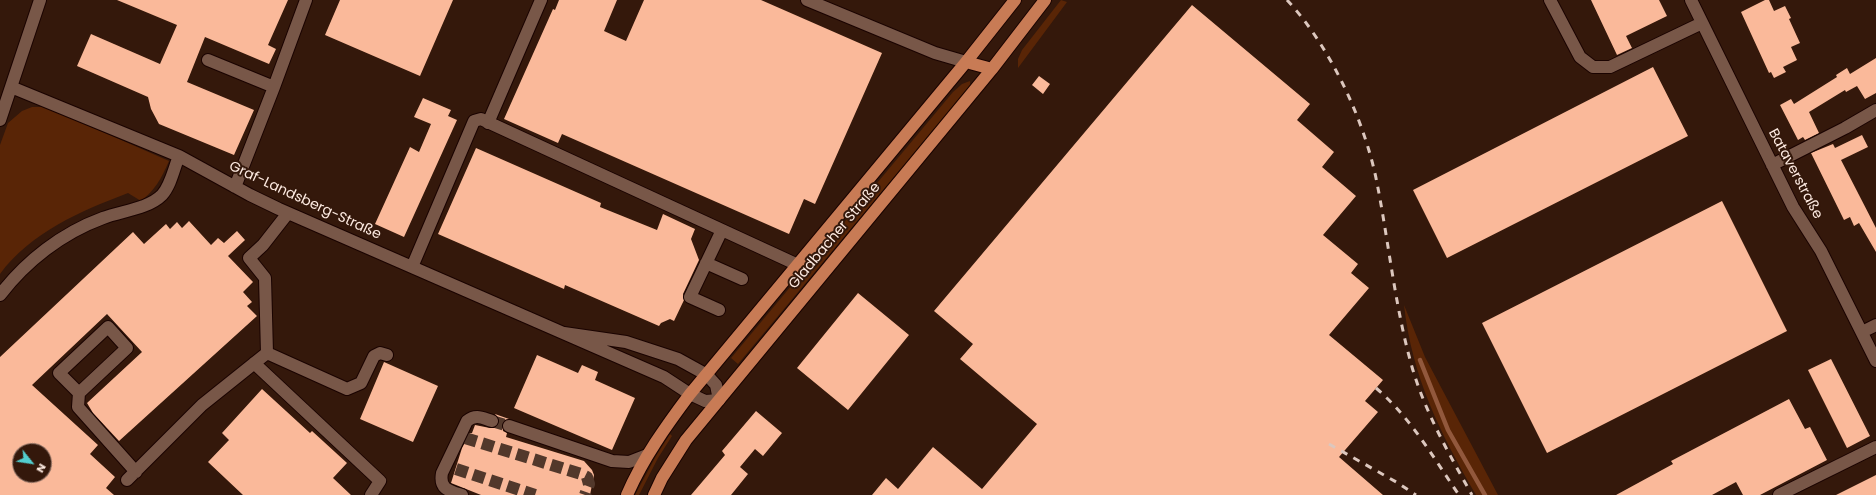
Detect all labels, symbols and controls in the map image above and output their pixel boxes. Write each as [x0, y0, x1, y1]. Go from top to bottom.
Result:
street label: Bataverstraße [1764, 126, 1826, 222]
street label: Graf-Landsberg-Straße [226, 158, 384, 244]
street label: Gladbacher Straße [786, 179, 884, 293]
north arrow [12, 443, 52, 483]
text: N [33, 461, 51, 476]

